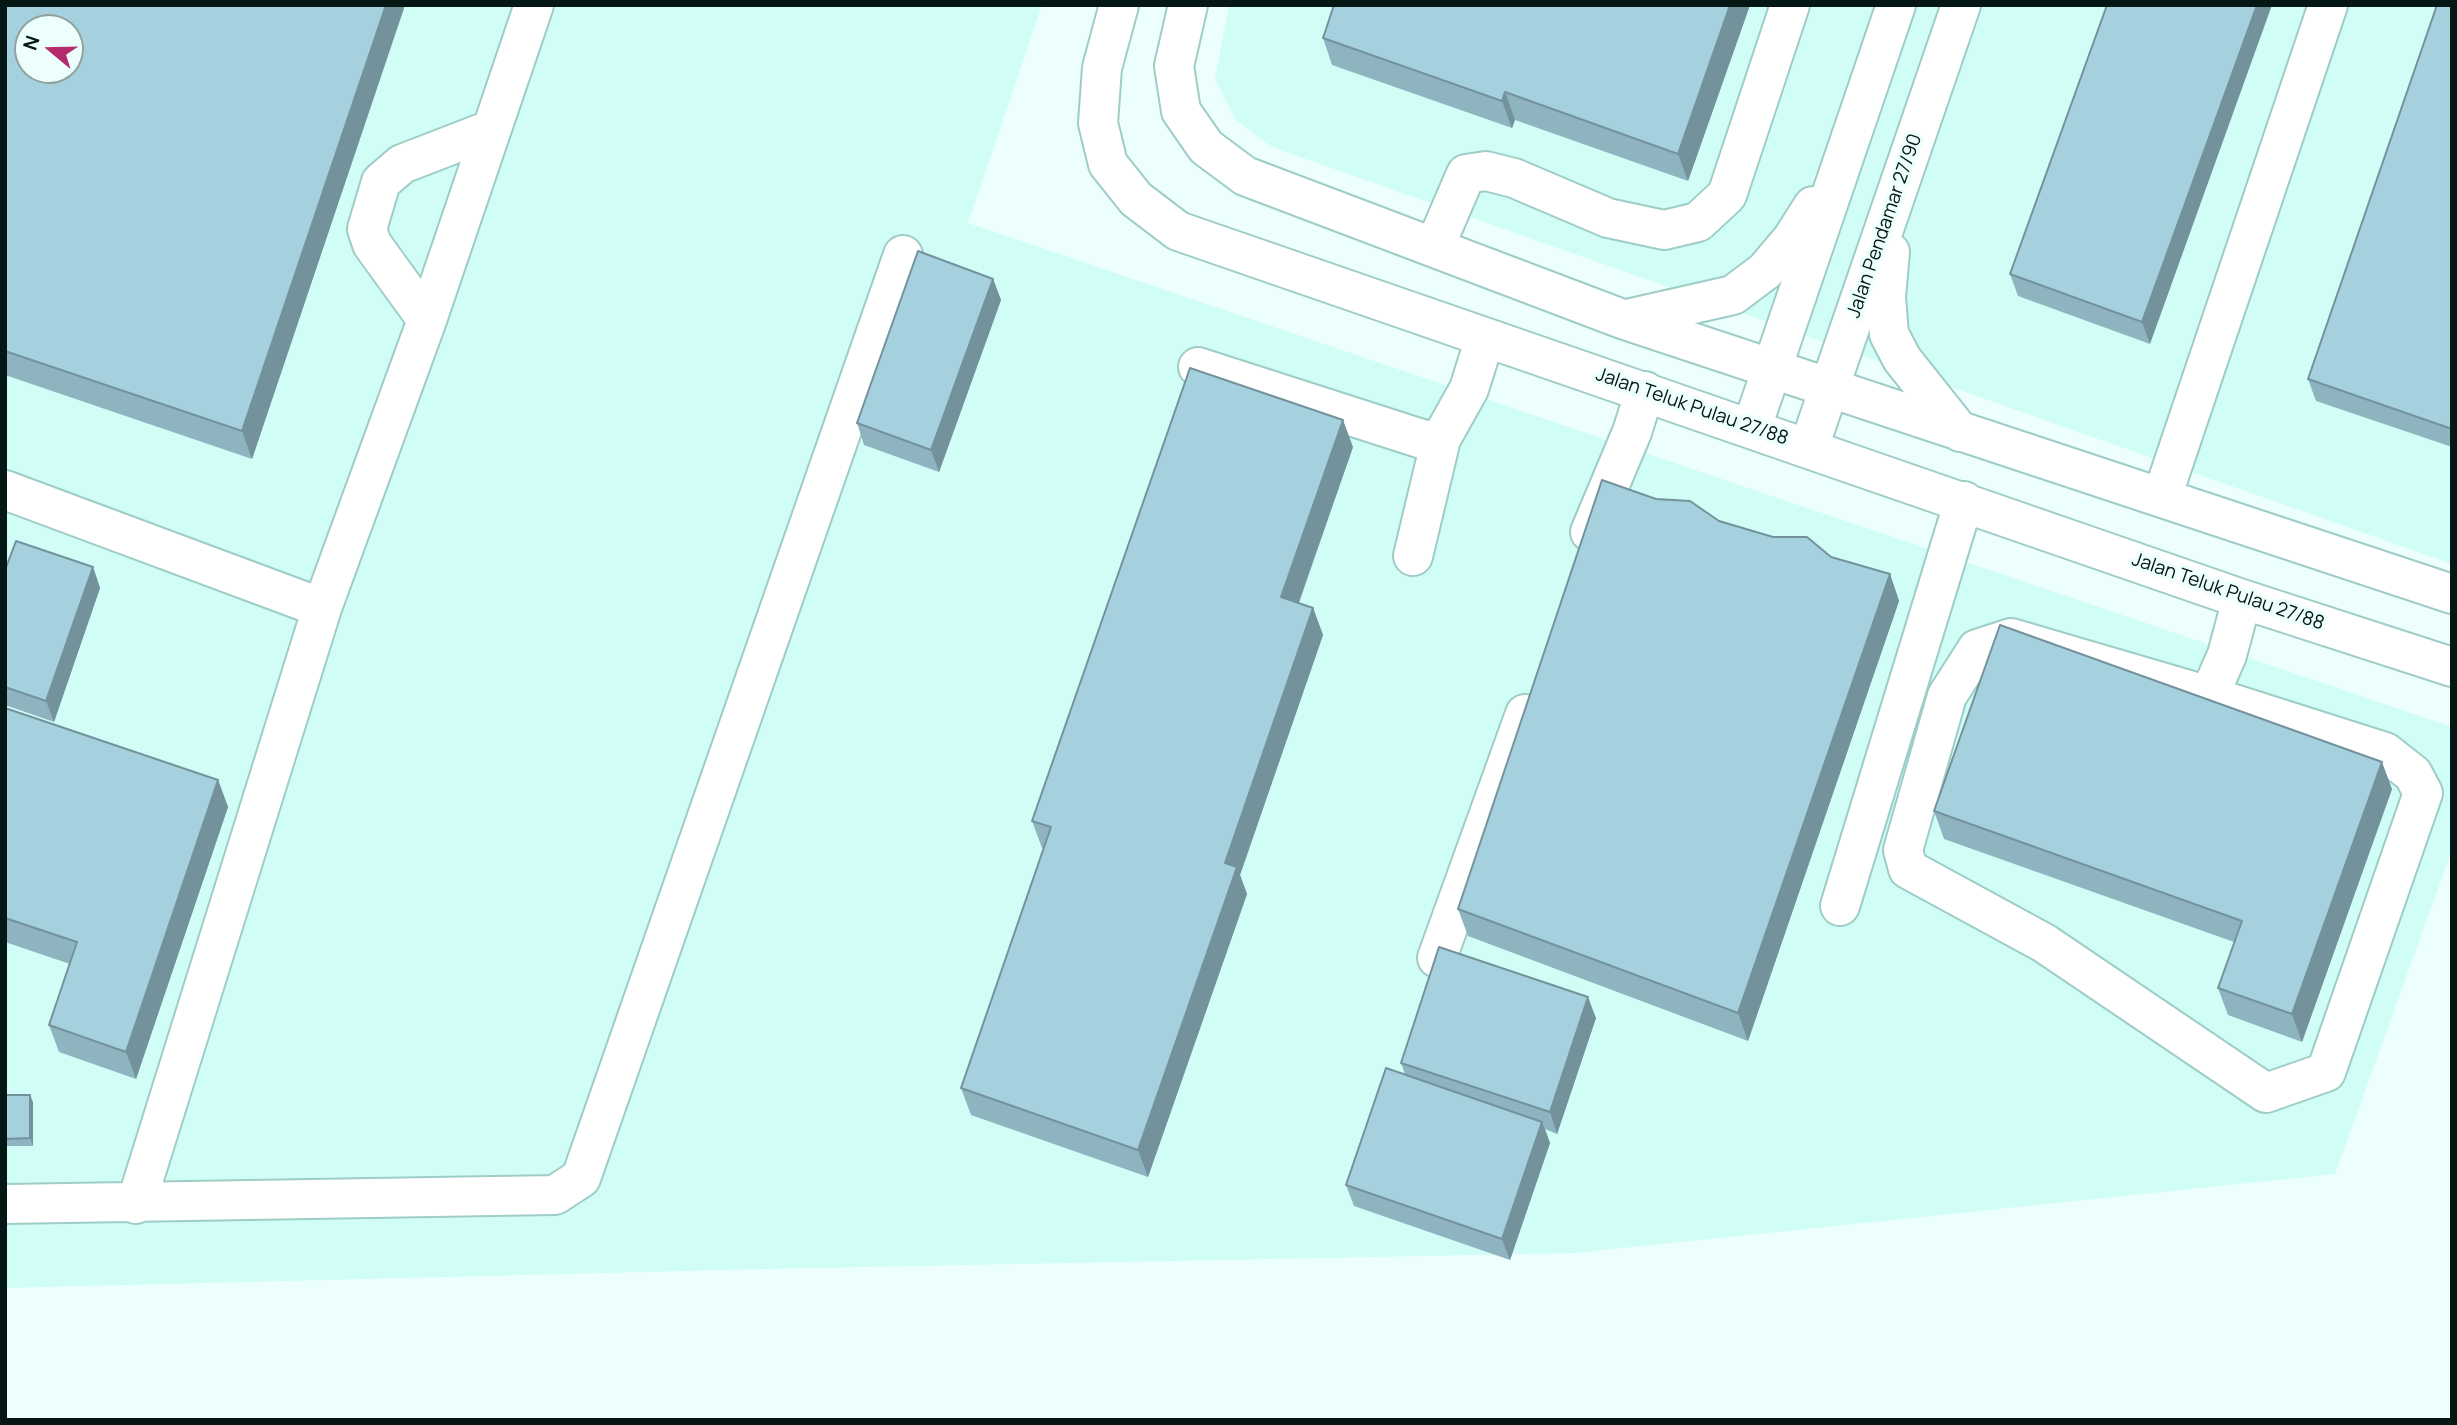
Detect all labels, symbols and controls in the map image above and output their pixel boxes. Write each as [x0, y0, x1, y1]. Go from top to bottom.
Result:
north arrow [14, 14, 84, 84]
text: N [17, 32, 46, 54]
street label: Jalan Pendamar 27/90 [1843, 131, 1927, 321]
street label: Jalan Teluk Pulau 27/88 [1593, 363, 1791, 451]
street label: Jalan Teluk Pulau 27/88 [2129, 548, 2327, 636]

